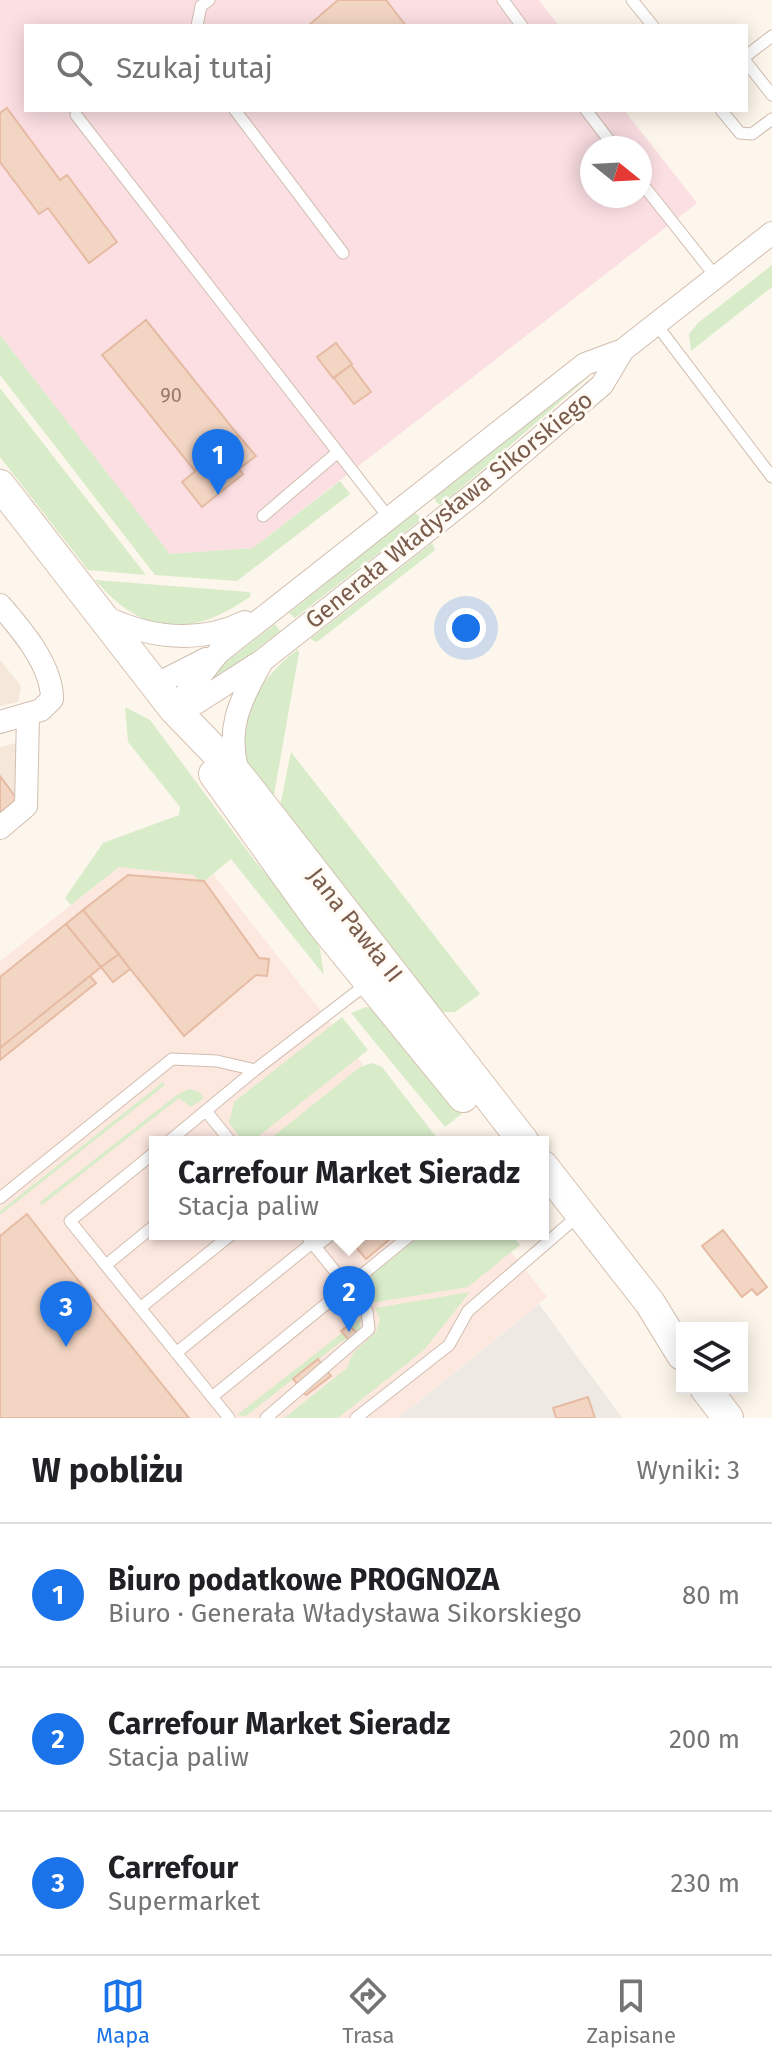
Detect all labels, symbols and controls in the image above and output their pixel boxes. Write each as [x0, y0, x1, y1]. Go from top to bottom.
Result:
search box [24, 24, 748, 112]
icon: search [52, 46, 96, 90]
text: Szukaj tutaj [116, 50, 273, 86]
north arrow [580, 136, 652, 208]
house number: 90 [160, 383, 182, 407]
street label: Generała Władysława Sikorskiego [300, 385, 598, 635]
pin: 1 [192, 429, 244, 495]
your location [446, 608, 486, 648]
street label: Jana Pawła II [302, 862, 408, 988]
popup [149, 1136, 549, 1240]
text: Carrefour Market Sieradz [178, 1155, 520, 1191]
text: Stacja paliw [178, 1191, 319, 1222]
pin: 2 [323, 1266, 375, 1332]
pin: 3 [40, 1281, 92, 1347]
map controls [676, 1322, 748, 1394]
button: layers [676, 1322, 748, 1394]
text: W pobliżu [32, 1450, 184, 1491]
text: Wyniki: 3 [636, 1455, 740, 1486]
text: Biuro podatkowe PROGNOZA [108, 1562, 499, 1598]
text: 1 [52, 1580, 64, 1611]
text: 80 m [682, 1580, 740, 1611]
text: Biuro · Generała Władysława Sikorskiego [108, 1598, 582, 1629]
text: Carrefour Market Sieradz [108, 1706, 450, 1742]
text: 2 [51, 1724, 65, 1755]
text: 200 m [669, 1724, 740, 1755]
text: Stacja paliw [108, 1742, 249, 1773]
text: Carrefour [108, 1850, 238, 1886]
text: 3 [51, 1868, 65, 1899]
text: 230 m [671, 1868, 740, 1899]
text: Supermarket [108, 1886, 260, 1917]
tab: Mapa [96, 1974, 150, 2049]
tab: Trasa [342, 1974, 394, 2049]
tab: Zapisane [587, 1974, 676, 2049]

